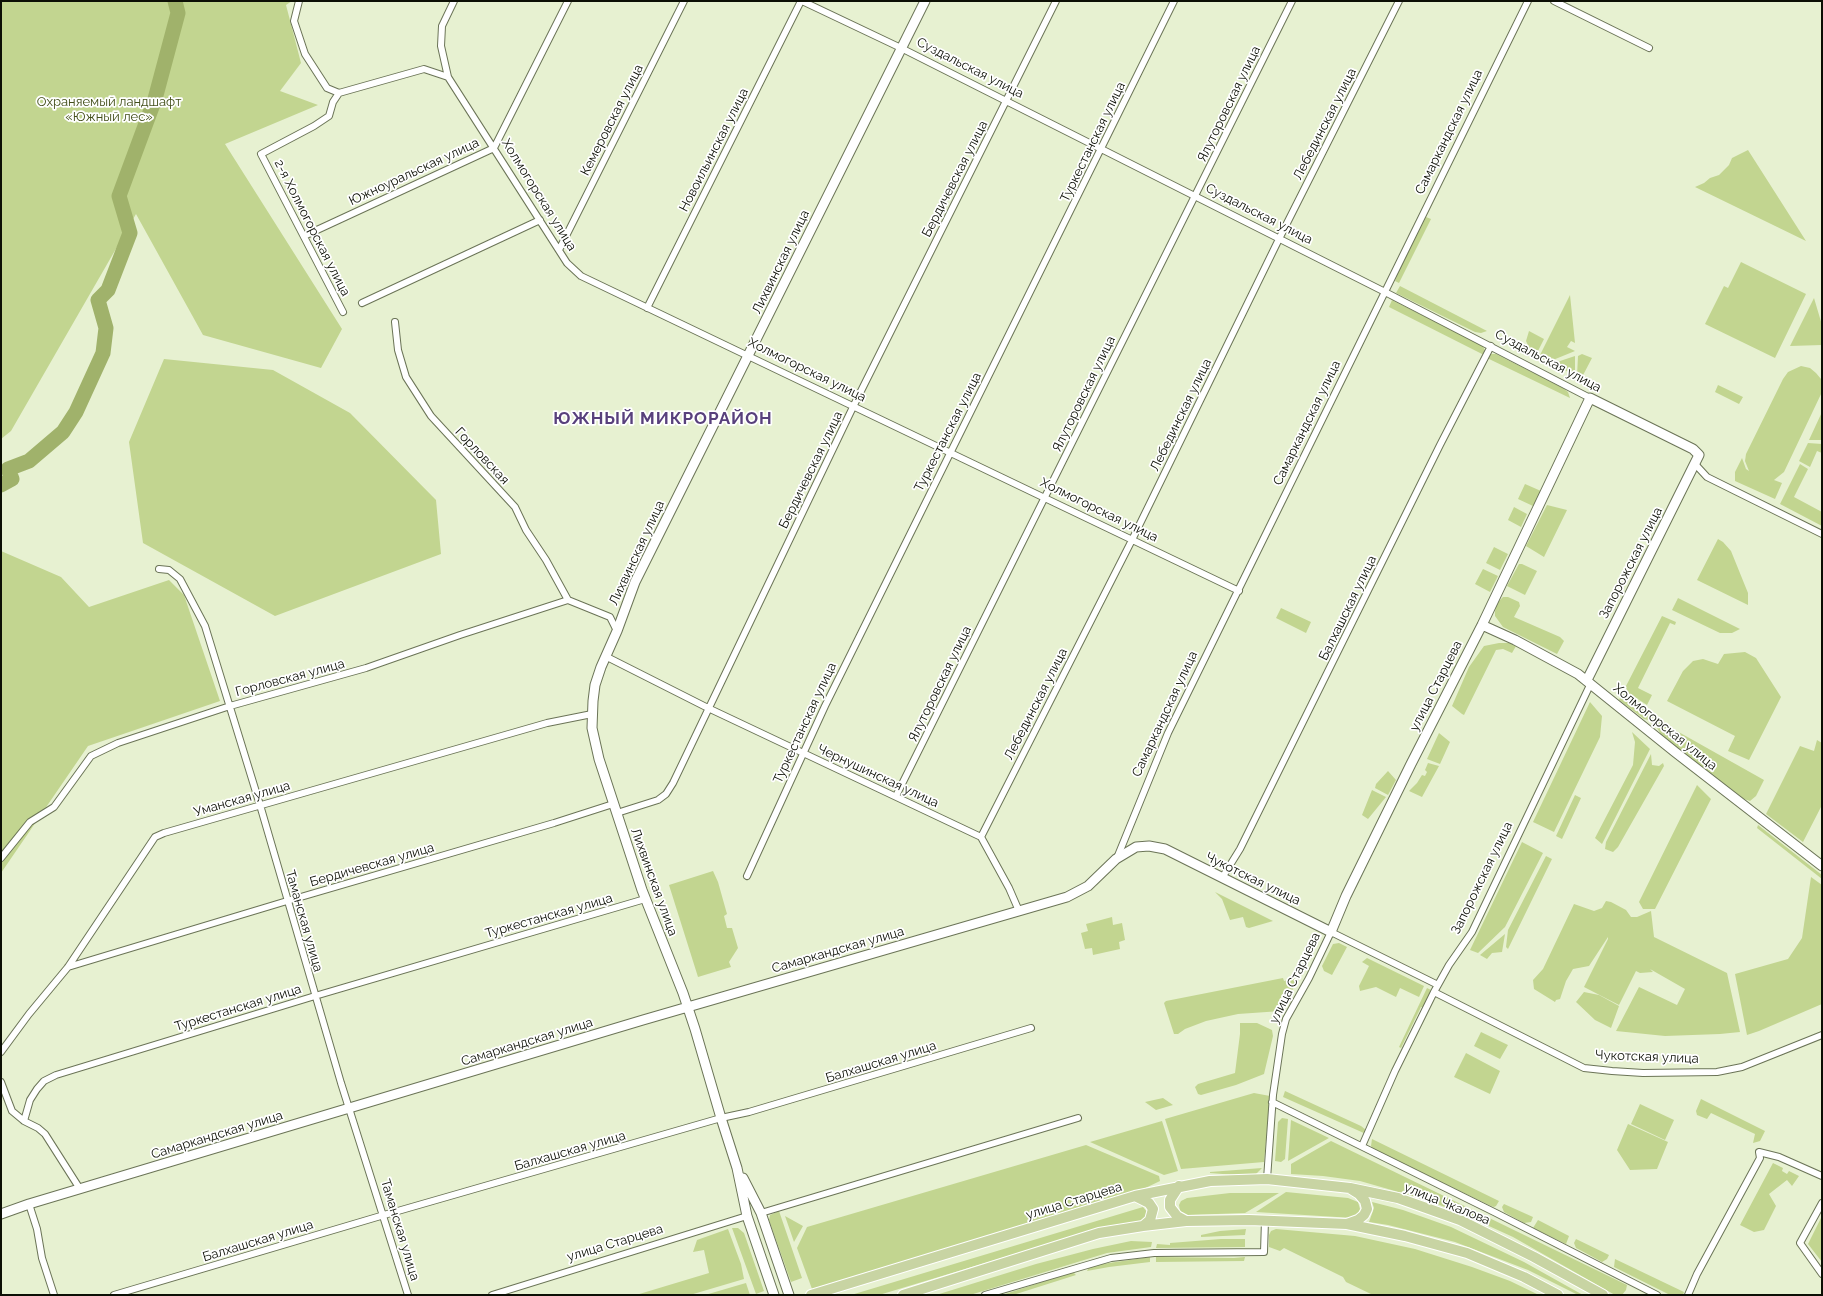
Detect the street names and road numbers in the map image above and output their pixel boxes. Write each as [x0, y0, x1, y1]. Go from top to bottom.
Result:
street label: Суздальская улица [914, 34, 1026, 102]
street label: Ялуторовская улица [1194, 43, 1264, 165]
street label: Кемеровская улица [577, 62, 647, 178]
street label: Лебединская улица [1290, 66, 1360, 182]
street label: Самаркандская улица [1412, 67, 1486, 197]
street label: Туркестанская улица [1057, 79, 1129, 205]
street label: Новоильинская улица [676, 86, 752, 214]
street label: Бердичевская улица [919, 118, 991, 240]
street label: Южноуральская улица [346, 135, 482, 209]
street label: Холмогорская улица [498, 136, 580, 254]
street label: 2-я Холмогорская улица [271, 157, 353, 299]
street label: Суздальская улица [1203, 180, 1315, 248]
street label: Лихвинская улица [749, 207, 813, 317]
street label: Суздальская улица [1492, 326, 1604, 396]
street label: Ялуторовская улица [1049, 333, 1119, 455]
street label: Холмогорская улица [746, 335, 868, 405]
street label: Лебединская улица [1147, 356, 1215, 474]
street label: Самаркандская улица [1270, 358, 1344, 488]
street label: Туркестанская улица [911, 370, 985, 494]
street label: Бердичевская улица [776, 409, 846, 531]
street label: Горловская [452, 424, 512, 488]
street label: Холмогорская улица [1038, 475, 1160, 545]
street label: Лихвинская улица [606, 498, 668, 608]
street label: Запорожская улица [1596, 505, 1666, 621]
street label: Балхашская улица [1316, 553, 1380, 663]
street label: Ялуторовская улица [905, 623, 975, 745]
street label: улица Старцева [1406, 638, 1466, 734]
street label: Лебединская улица [1001, 646, 1071, 762]
street label: Самаркандская улица [1129, 649, 1201, 779]
street label: Горловская улица [234, 656, 346, 700]
street label: Туркестанская улица [770, 660, 840, 786]
street label: Холмогорская улица [1610, 680, 1720, 774]
street label: Чернушинская улица [815, 741, 941, 811]
street label: Уманская улица [192, 778, 292, 820]
street label: Запорожская улица [1448, 819, 1516, 937]
street label: Лихвинская улица [627, 826, 681, 938]
street label: Бердичевская улица [308, 840, 436, 890]
street label: Чукотская улица [1203, 849, 1303, 909]
street label: Таманская улица [282, 868, 326, 974]
street label: Туркестанская улица [484, 890, 614, 942]
street label: Самаркандская улица [770, 924, 906, 976]
street label: улица Старцева [1266, 930, 1324, 1026]
street label: Туркестанская улица [173, 981, 303, 1035]
street label: Самаркандская улица [459, 1015, 595, 1069]
street label: Балхашская улица [824, 1038, 938, 1086]
street label: Чукотская улица [1595, 1047, 1699, 1067]
street label: Самаркандская улица [149, 1108, 285, 1162]
street label: Балхашская улица [513, 1128, 627, 1174]
street label: Таманская улица [377, 1177, 423, 1283]
street label: улица Старцева [1024, 1179, 1124, 1223]
street label: улица Чкалова [1402, 1180, 1492, 1228]
street label: Балхашская улица [201, 1217, 315, 1265]
street label: улица Старцева [565, 1221, 665, 1265]

